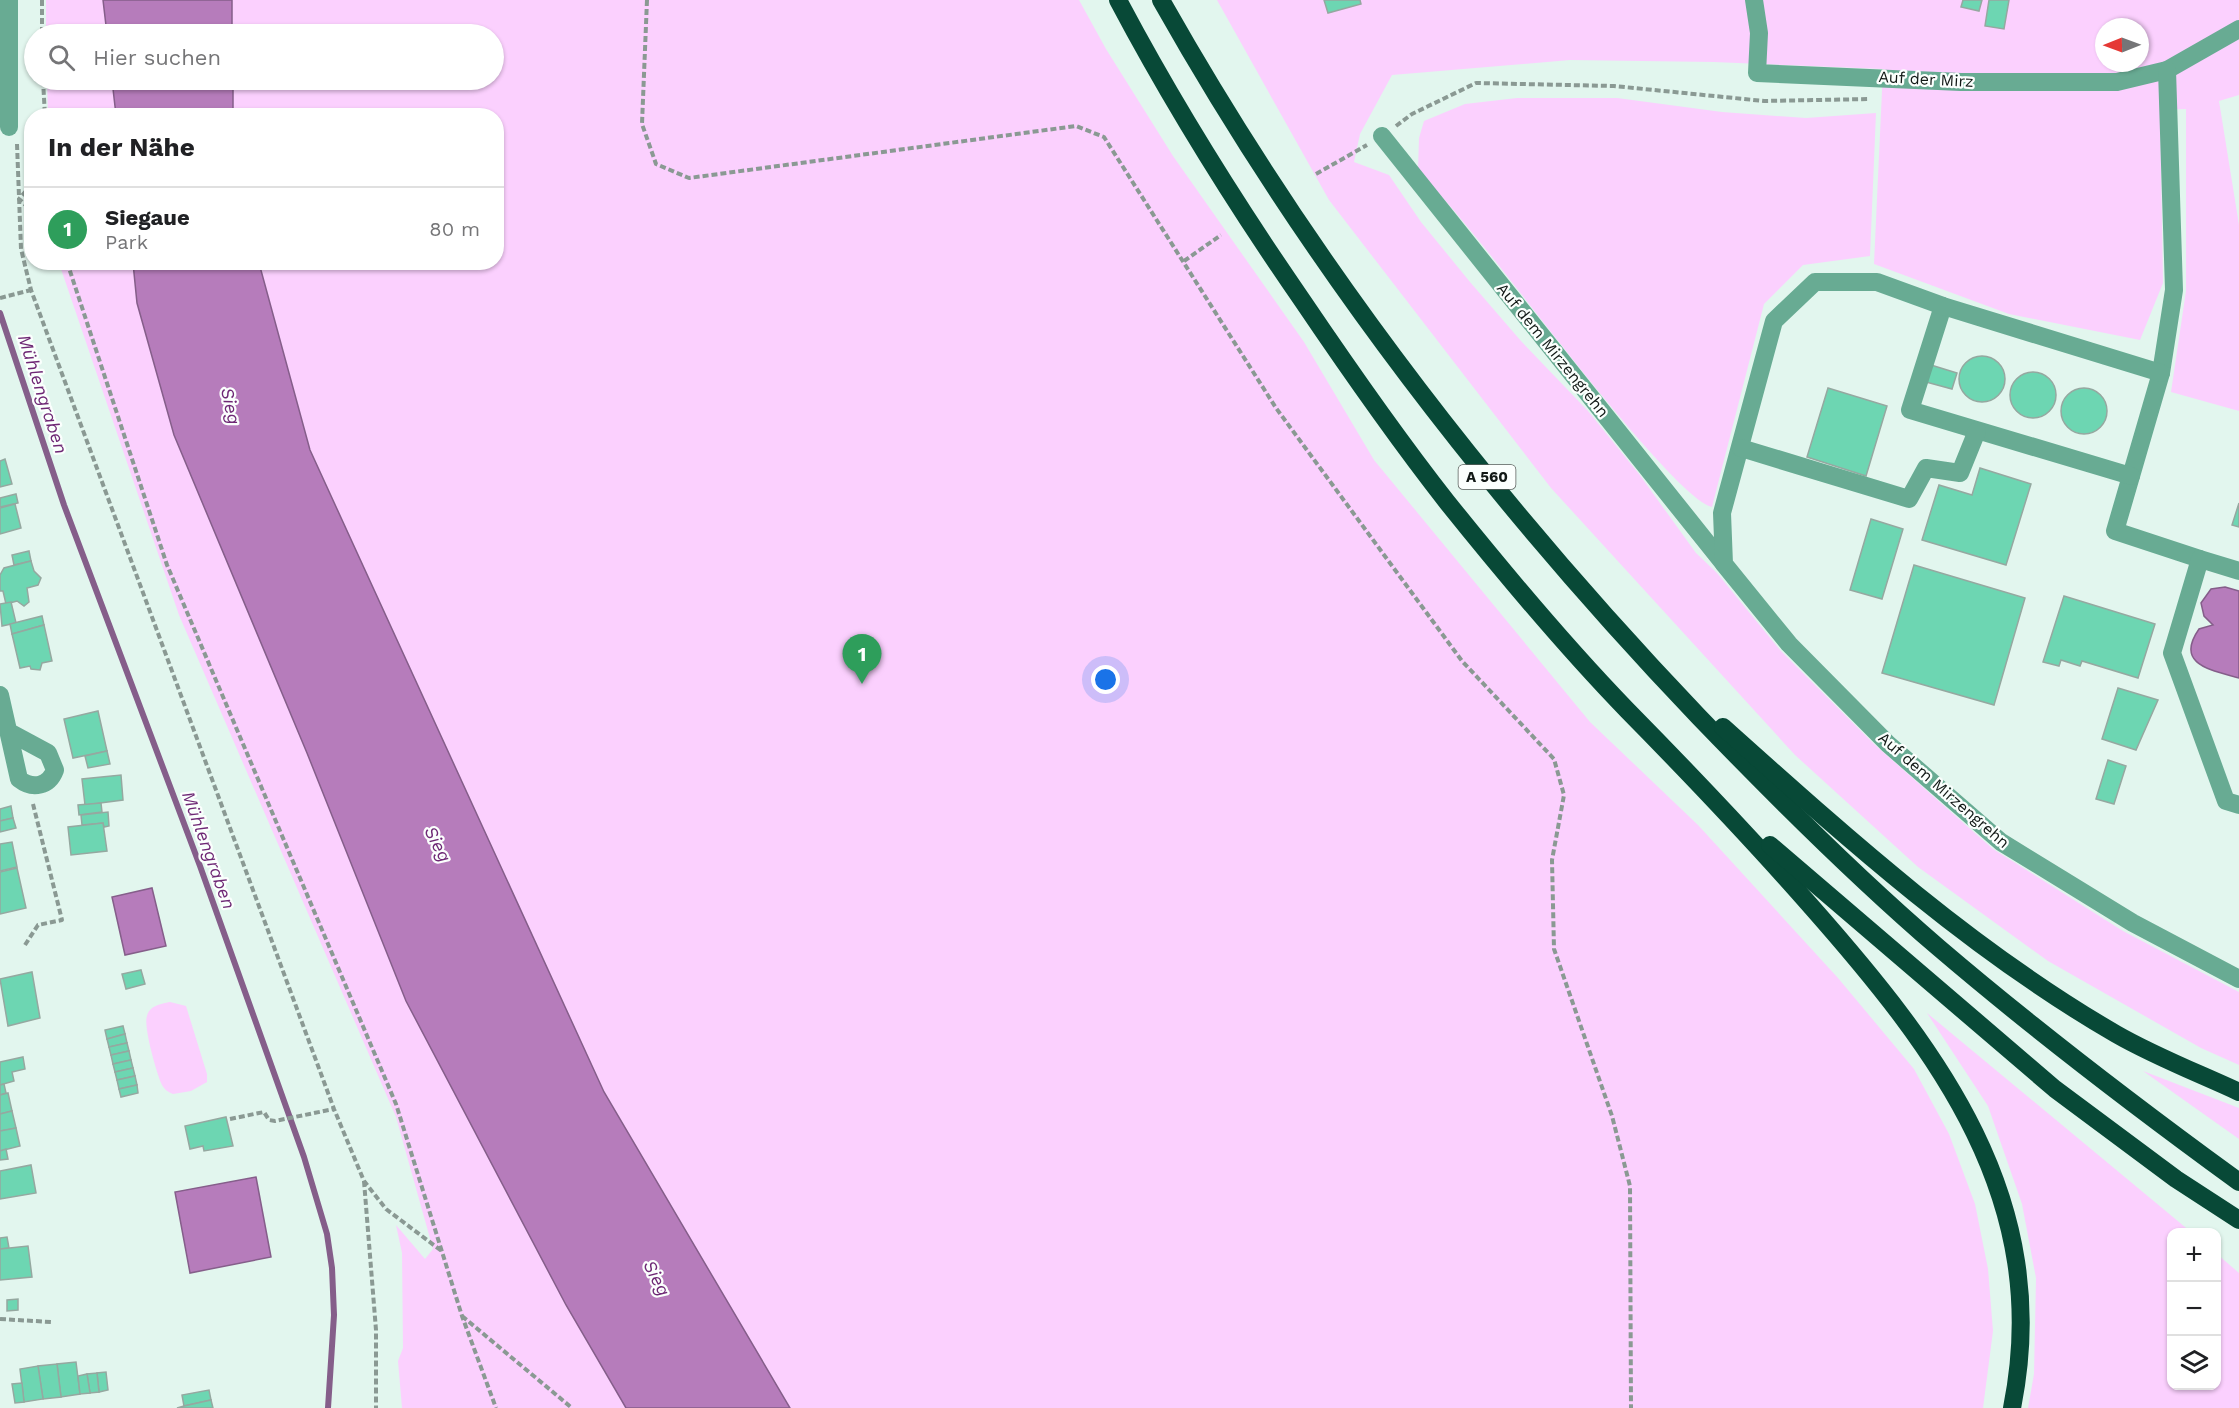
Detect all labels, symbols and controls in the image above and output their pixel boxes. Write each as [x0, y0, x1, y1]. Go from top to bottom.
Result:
north arrow [2095, 18, 2149, 72]
search box [24, 24, 504, 90]
icon: search [45, 41, 78, 74]
text: Hier suchen [93, 45, 221, 70]
street label: Auf der Mirz [1878, 67, 1974, 91]
text: In der Nähe [48, 132, 195, 162]
text: Siegaue [105, 205, 190, 230]
text: 1 [63, 217, 72, 241]
text: 80 m [429, 217, 480, 241]
text: Park [105, 230, 148, 254]
street label: Auf dem Mirzengrehn [1493, 279, 1613, 421]
water label: Mühlengraben [14, 332, 72, 456]
water label: Sieg [217, 386, 245, 426]
road number: A 560 [1458, 465, 1516, 489]
pin: 1 [842, 634, 882, 684]
your location [1091, 665, 1120, 694]
street label: Auf dem Mirzengrehn [1875, 728, 2013, 852]
water label: Mühlengraben [178, 788, 240, 912]
water label: Sieg [420, 823, 456, 865]
map controls [2167, 1228, 2221, 1390]
button: + [2167, 1228, 2221, 1282]
water label: Sieg [639, 1257, 675, 1299]
button: − [2167, 1282, 2221, 1336]
button: layers [2167, 1336, 2221, 1390]

